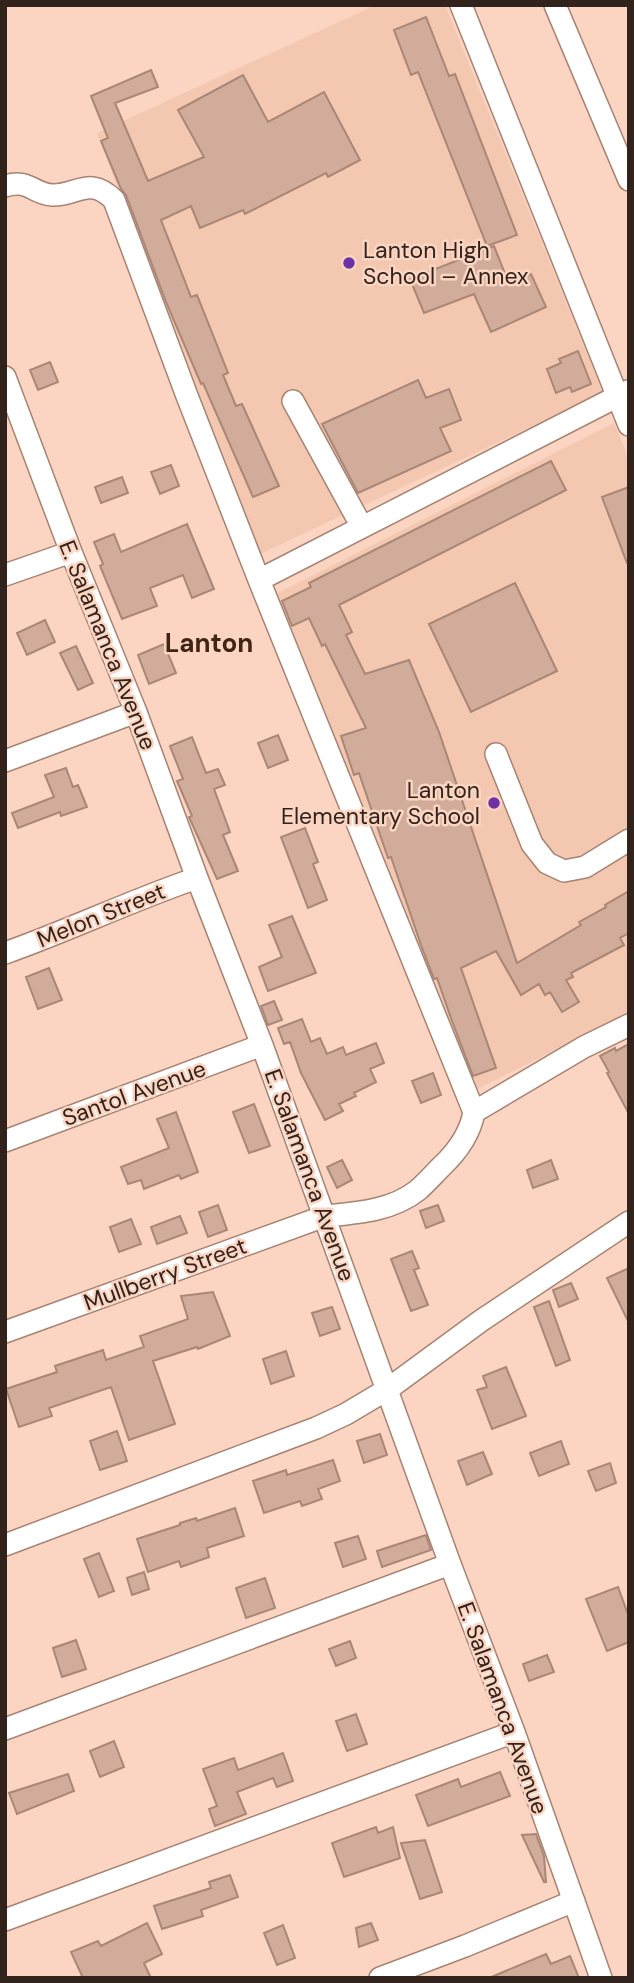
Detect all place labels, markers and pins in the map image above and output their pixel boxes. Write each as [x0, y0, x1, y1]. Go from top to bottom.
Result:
place label: Lanton High School – Annex [363, 235, 528, 291]
marker: Lanton High School – Annex [341, 255, 357, 271]
place label: Lanton Elementary School [281, 775, 480, 831]
marker: Lanton Elementary School [486, 795, 502, 811]

